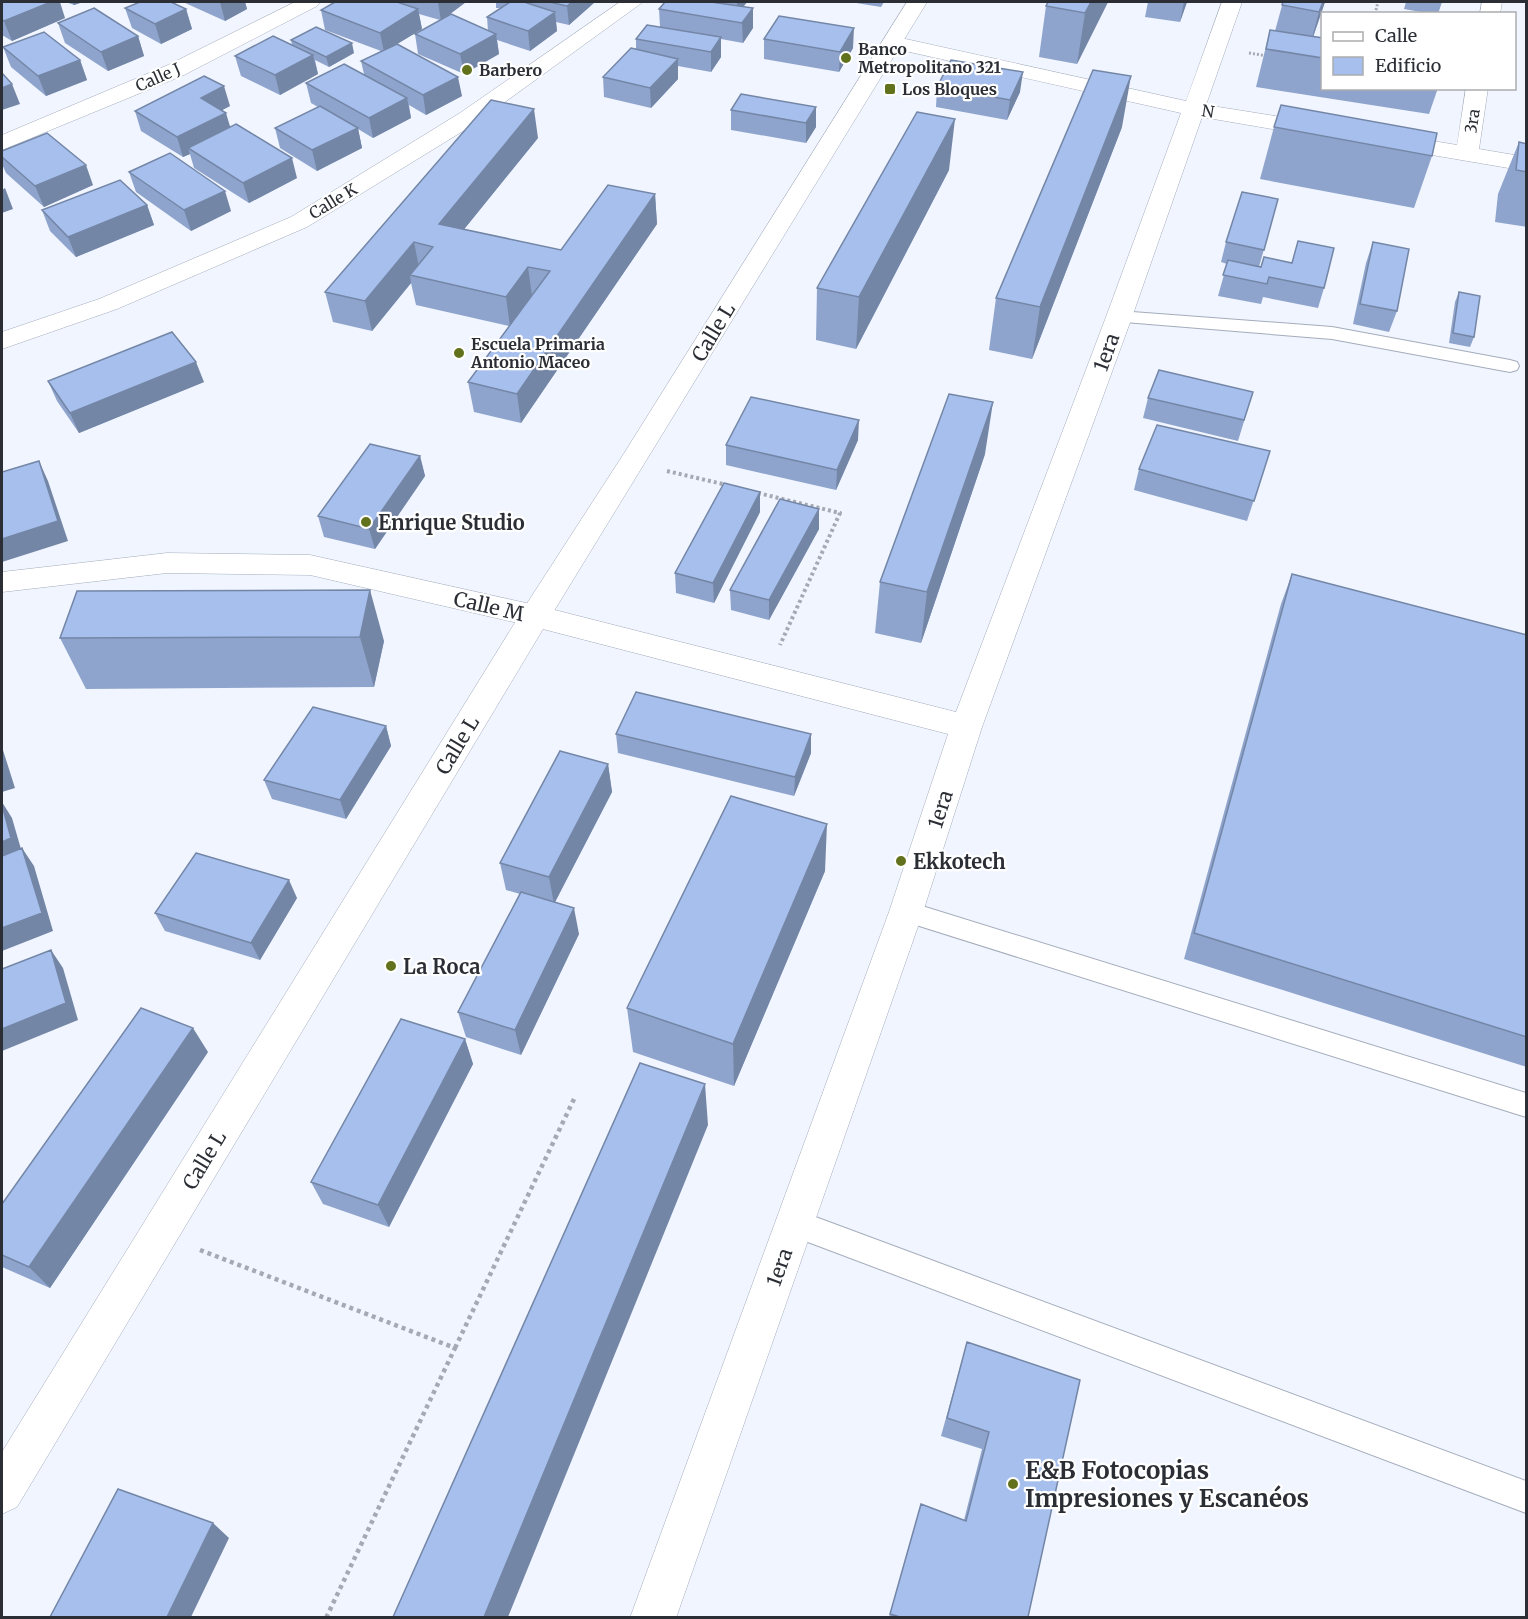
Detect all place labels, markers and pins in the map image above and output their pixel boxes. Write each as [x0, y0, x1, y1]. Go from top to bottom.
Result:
place label: Banco Metropolitano 321 [858, 39, 1002, 77]
marker: Banco Metropolitano 321 [839, 51, 853, 65]
place label: Barbero [479, 60, 543, 80]
marker: Barbero [460, 63, 474, 77]
place label: Los Bloques [902, 79, 997, 99]
marker: Los Bloques [883, 82, 897, 96]
place label: Escuela Primaria Antonio Maceo [470, 334, 605, 372]
marker: Escuela Primaria Antonio Maceo [452, 346, 466, 360]
place label: Enrique Studio [378, 510, 525, 535]
marker: Enrique Studio [359, 515, 373, 529]
place label: Ekkotech [913, 849, 1006, 874]
marker: Ekkotech [894, 854, 908, 868]
place label: La Roca [403, 954, 480, 979]
marker: La Roca [384, 959, 398, 973]
place label: E&B Fotocopias Impresiones y Escanéos [1025, 1455, 1309, 1514]
marker: E&B Fotocopias Impresiones y Escanéos [1006, 1477, 1020, 1491]

